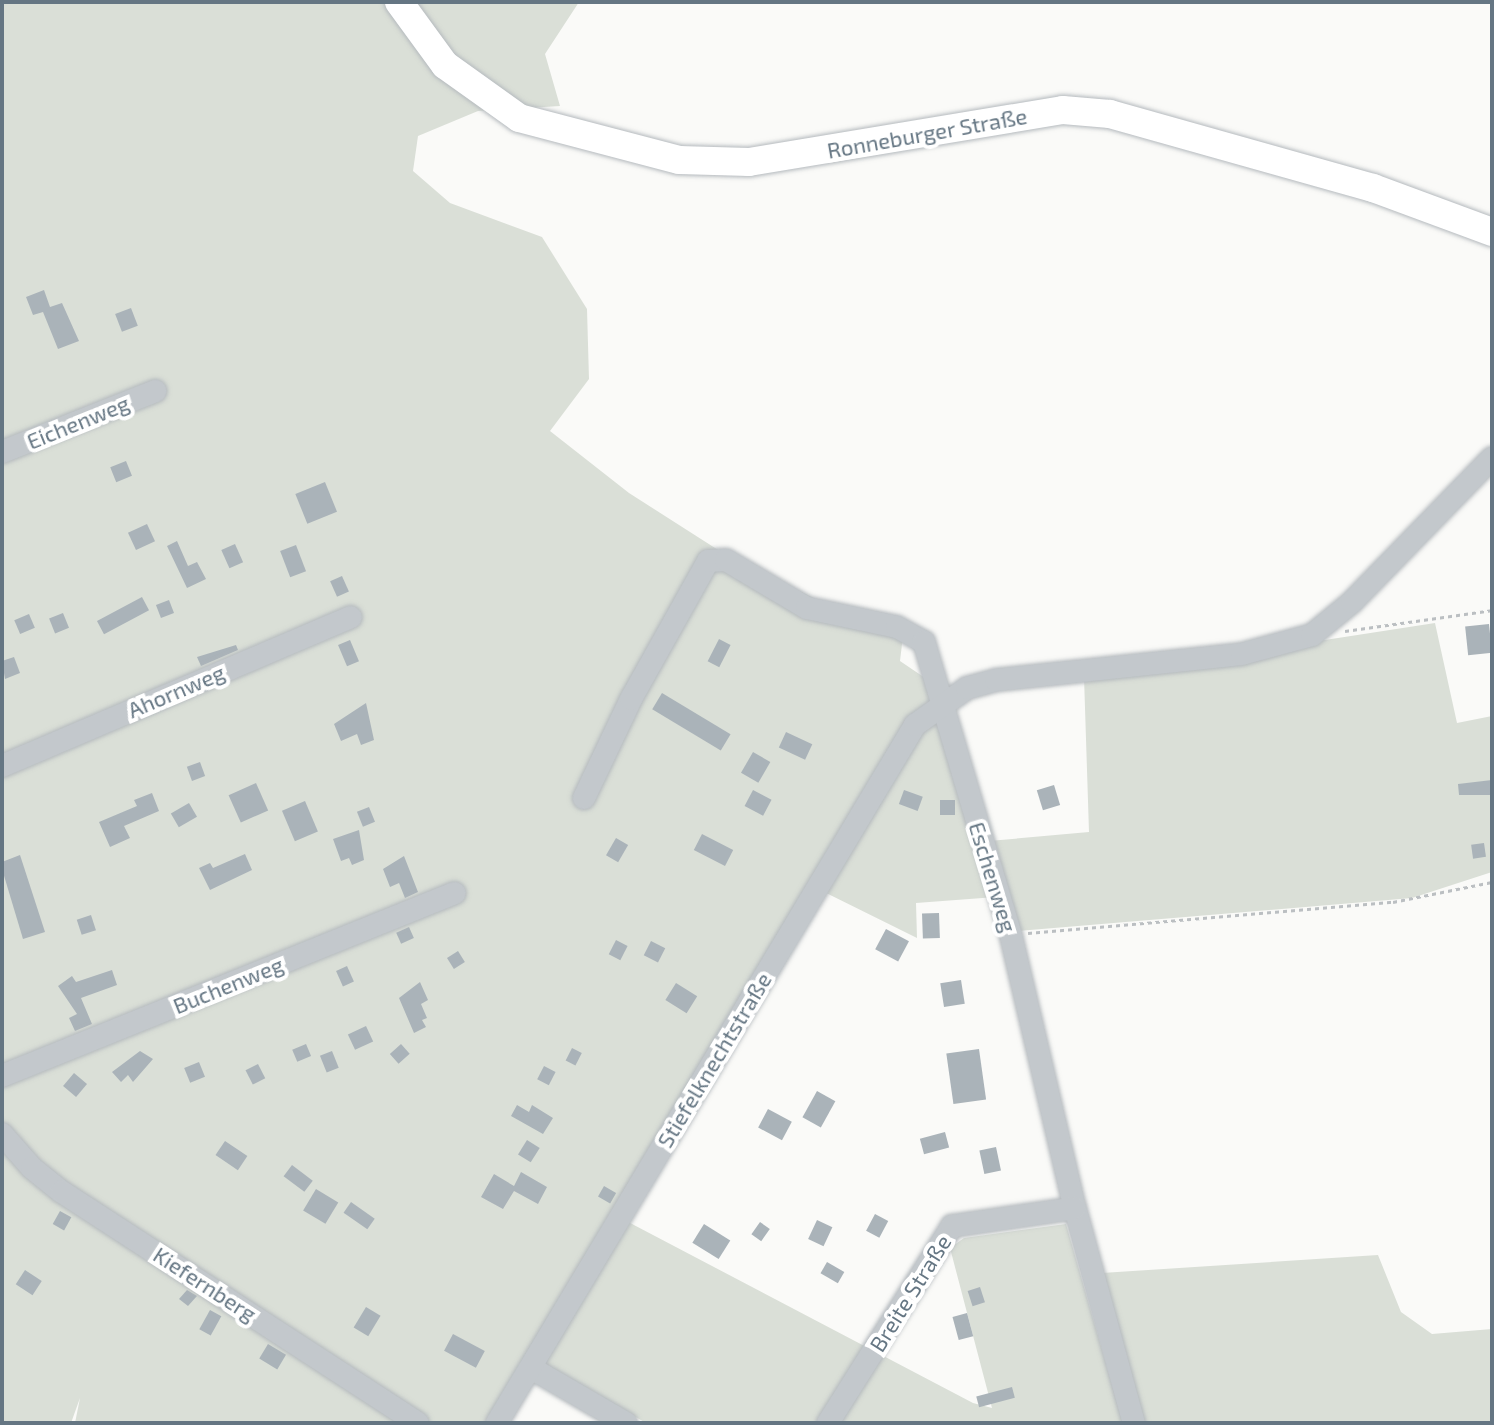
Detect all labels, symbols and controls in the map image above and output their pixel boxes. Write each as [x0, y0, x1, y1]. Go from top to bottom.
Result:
street label: Ronneburger Straße [825, 102, 1029, 164]
street label: Eichenweg [23, 390, 133, 454]
street label: Ahornweg [124, 659, 228, 723]
street label: Eschenweg [964, 819, 1022, 935]
street label: Buchenweg [169, 951, 287, 1019]
street label: Stiefelknechtstraße [651, 968, 777, 1152]
street label: Breite Straße [864, 1230, 956, 1356]
street label: Kiefernberg [149, 1241, 261, 1327]

